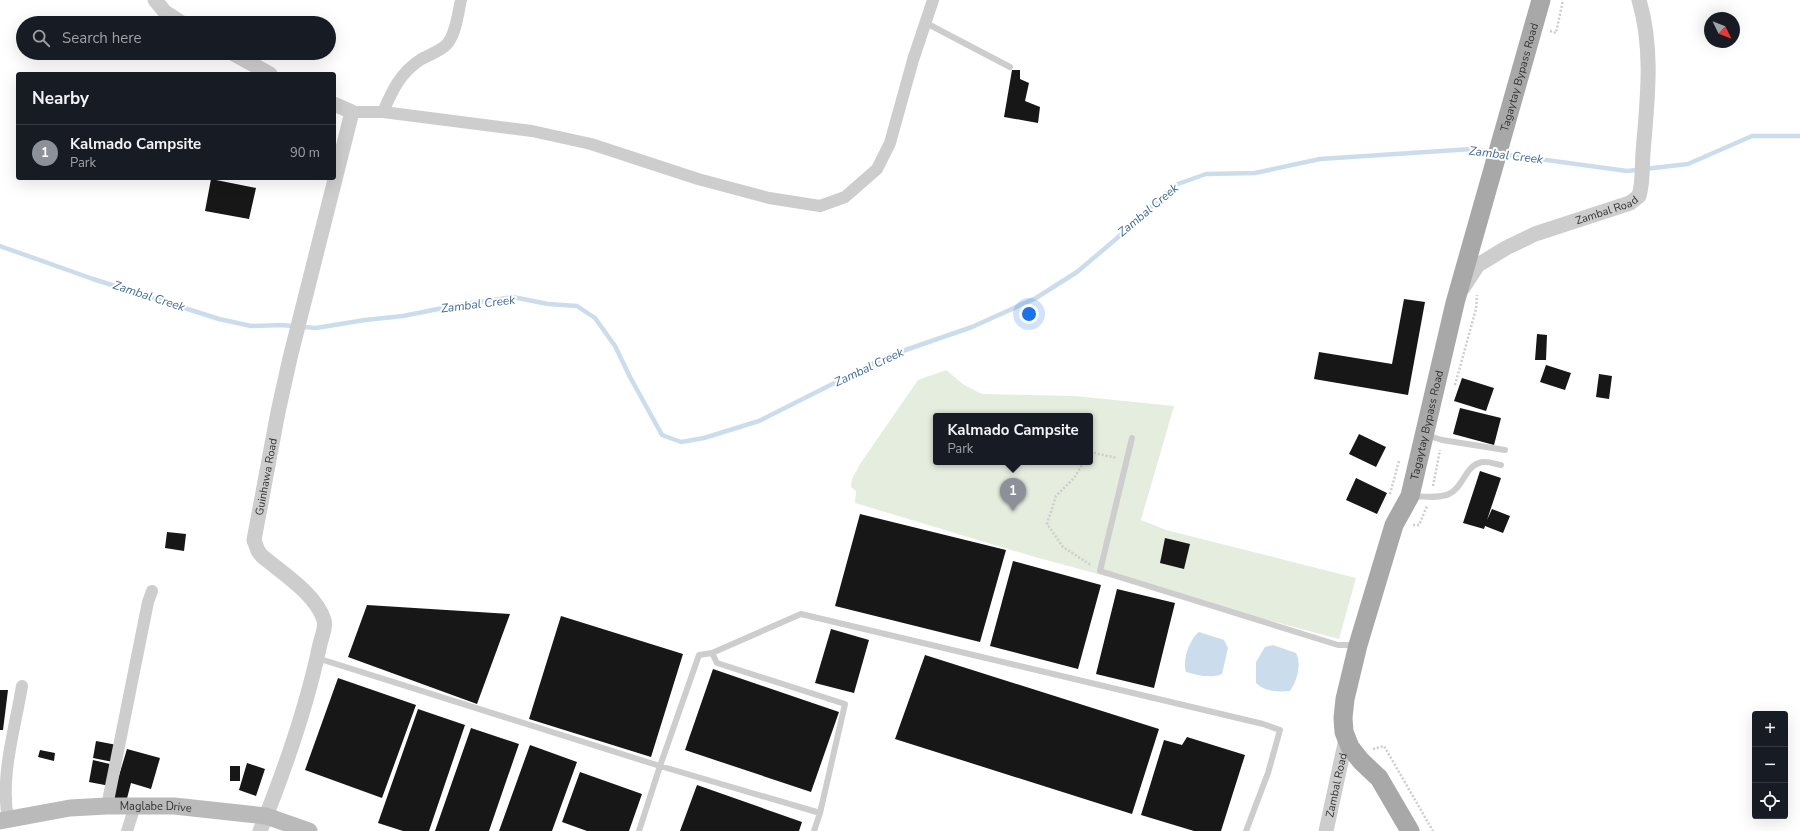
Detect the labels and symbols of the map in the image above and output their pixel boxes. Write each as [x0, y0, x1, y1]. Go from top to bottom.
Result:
north arrow [1704, 12, 1740, 48]
street label: Tagaytay Bypass Road [1497, 21, 1542, 133]
water label: Zambal Creek [1468, 143, 1545, 168]
water label: Zambal Creek [1114, 179, 1182, 240]
street label: Zambal Road [1573, 192, 1641, 228]
water label: Zambal Creek [111, 277, 188, 315]
water label: Zambal Creek [440, 291, 517, 316]
your location [1019, 304, 1039, 324]
water label: Zambal Creek [832, 344, 907, 390]
street label: Tagaytay Bypass Road [1406, 369, 1447, 481]
street label: Guinhawa Road [251, 437, 280, 517]
pin: 1 [1000, 478, 1026, 511]
street label: Zambal Road [1322, 751, 1350, 819]
street label: Maglabe Drive [120, 799, 193, 815]

